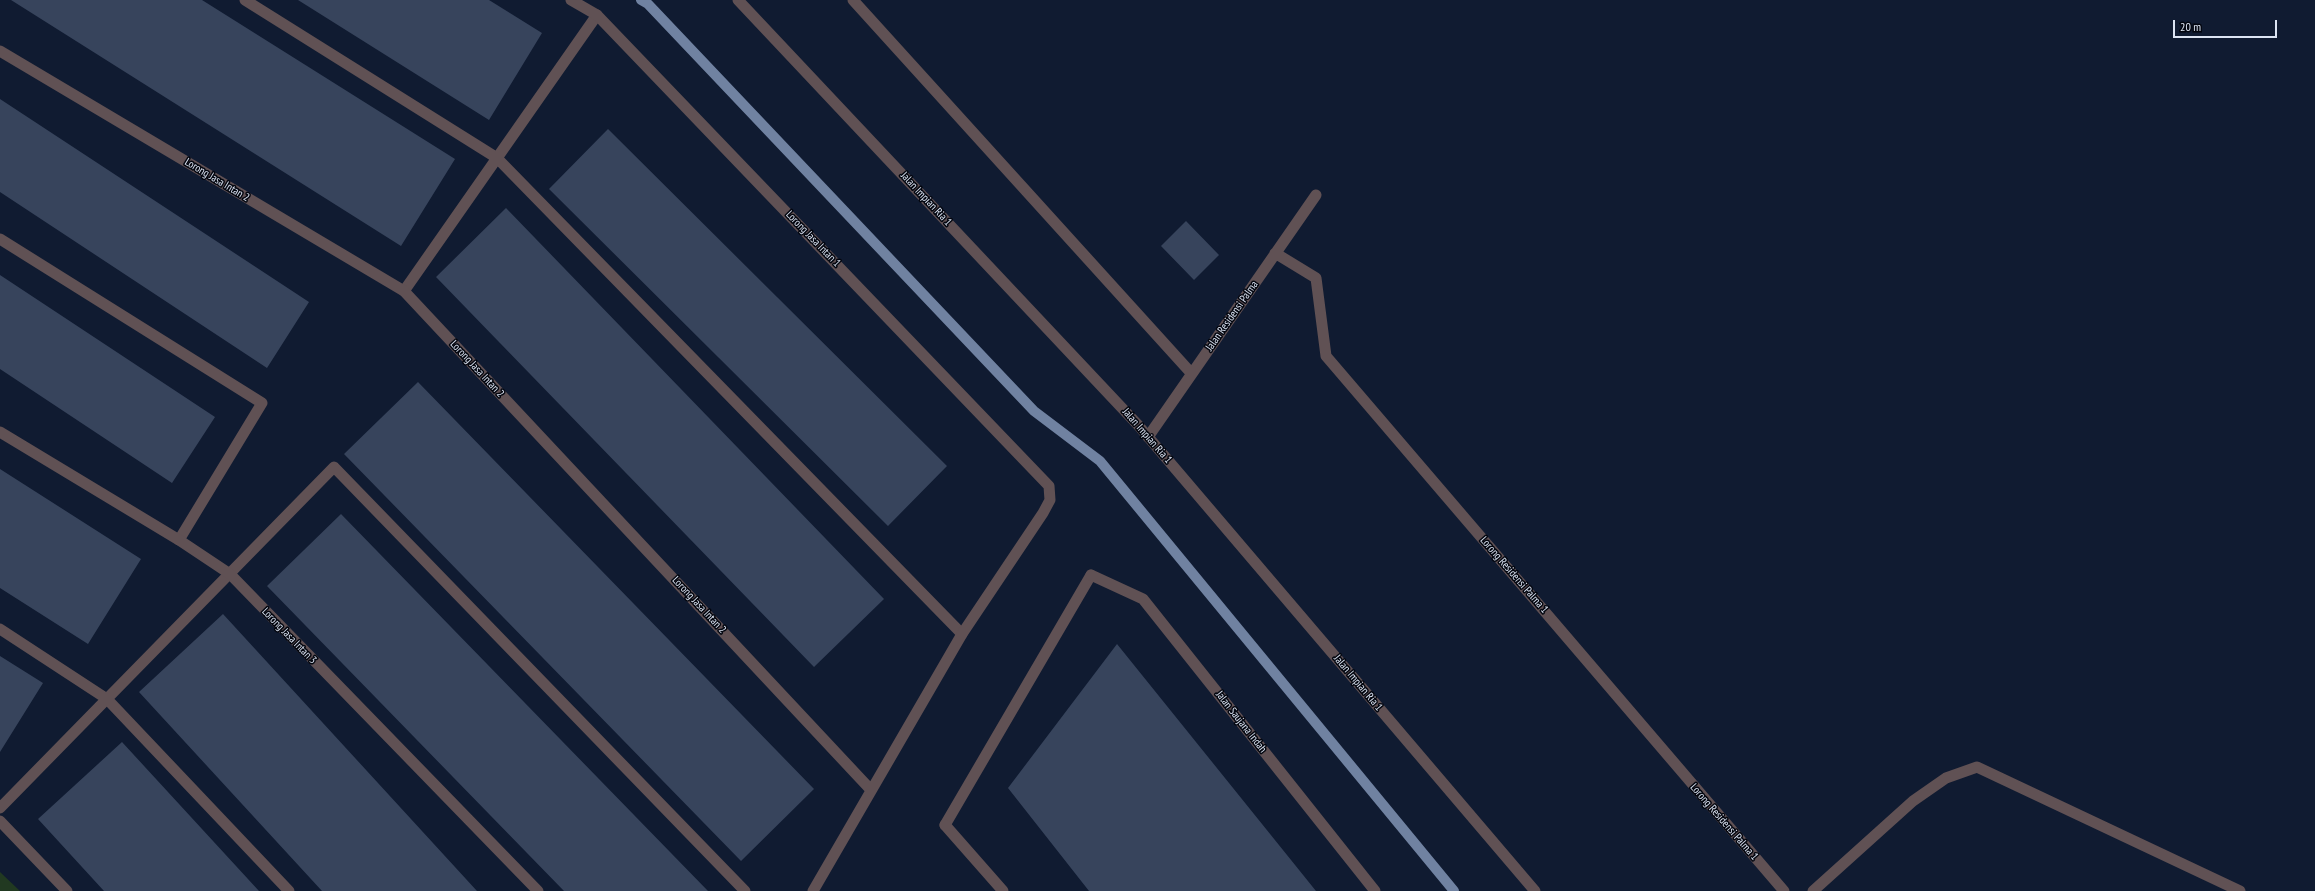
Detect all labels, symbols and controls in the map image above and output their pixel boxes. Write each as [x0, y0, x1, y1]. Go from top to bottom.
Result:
scale bar [2175, 12, 2279, 38]
text: 20 m [2180, 19, 2201, 34]
street label: Lorong Jasa Intan 2 [182, 156, 252, 204]
street label: Jalan Impian Ria 1 [898, 169, 954, 229]
street label: Lorong Jasa Intan 1 [783, 208, 843, 270]
street label: Jalan Residensi Palma [1203, 278, 1261, 354]
street label: Lorong Jasa Intan 2 [447, 338, 507, 400]
street label: Jalan Impian Ria 1 [1119, 406, 1175, 466]
street label: Lorong Residensi Palma 1 [1477, 534, 1551, 616]
street label: Lorong Jasa Intan 2 [669, 574, 729, 636]
street label: Lorong Jasa Intan 3 [259, 605, 319, 667]
street label: Jalan Impian Ria 1 [1331, 652, 1385, 714]
street label: Jalan Saujana Indah [1213, 688, 1269, 756]
street label: Lorong Residensi Palma 1 [1687, 781, 1761, 863]

